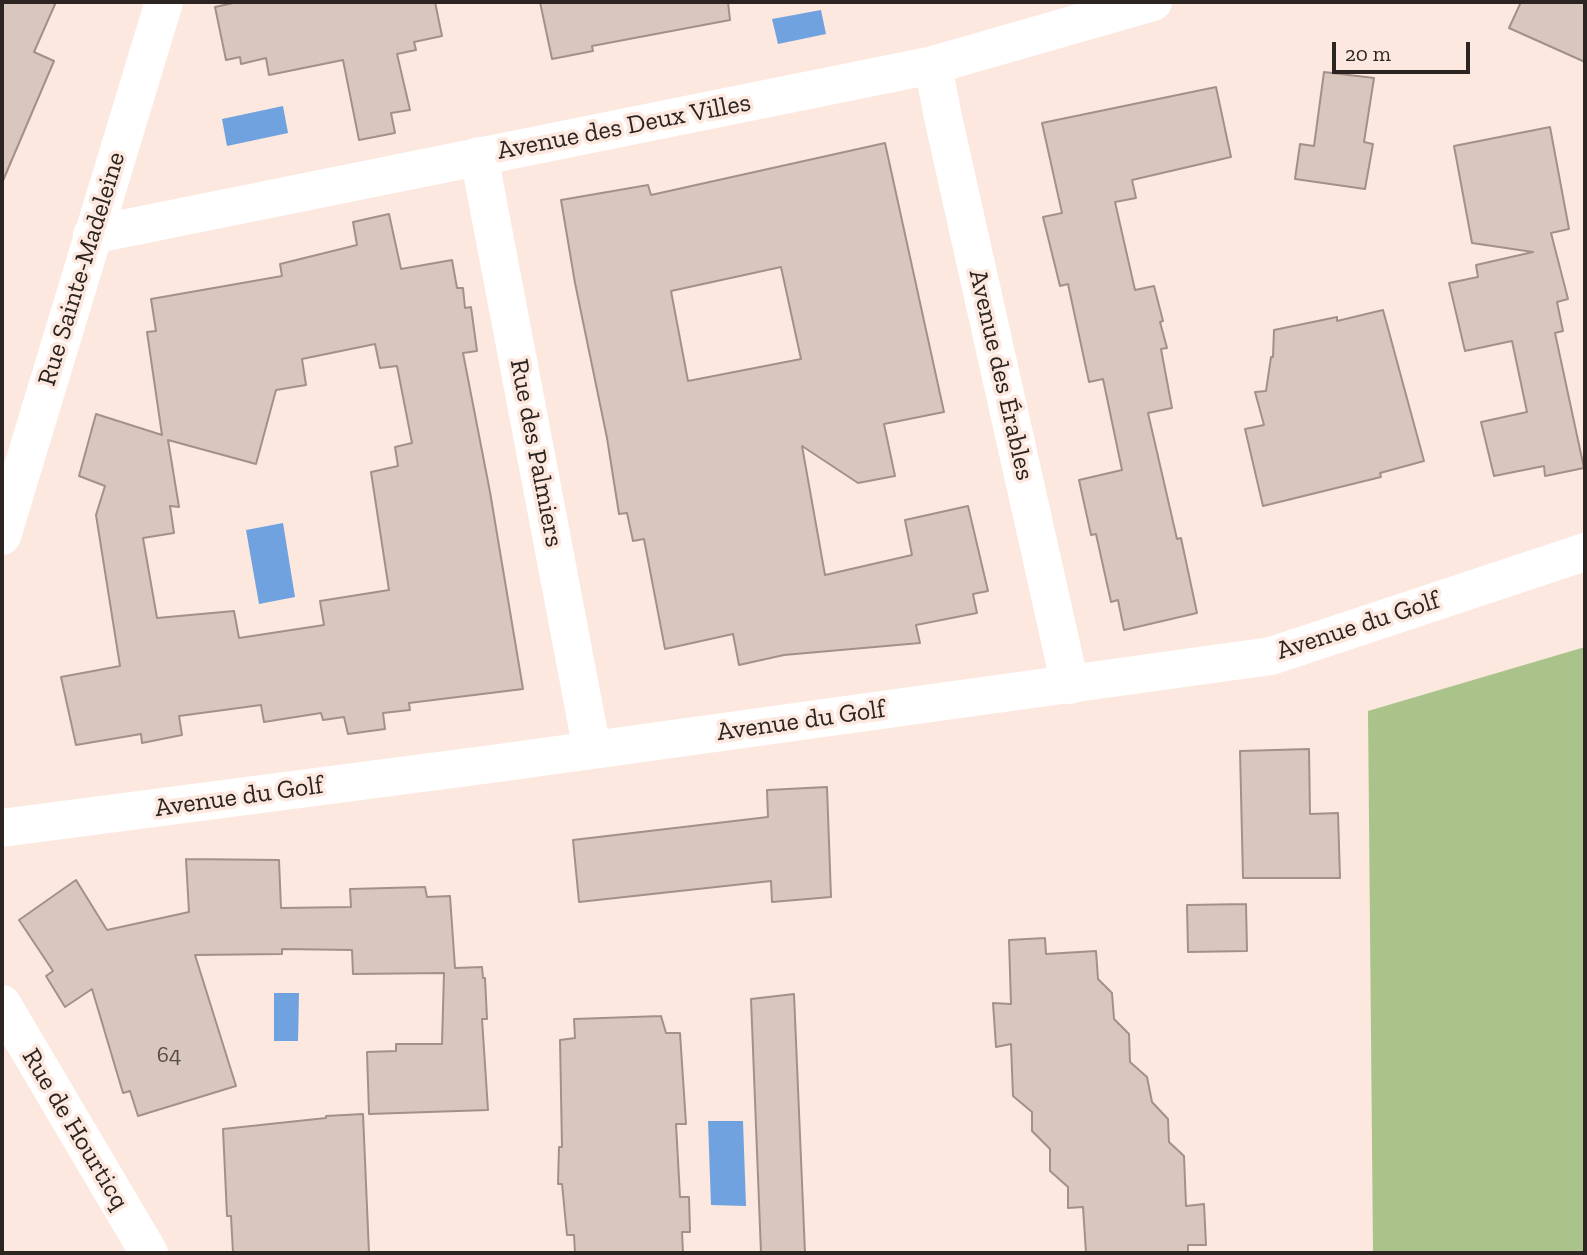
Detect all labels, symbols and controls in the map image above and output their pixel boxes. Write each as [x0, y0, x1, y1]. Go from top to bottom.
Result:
scale bar [1335, 28, 1473, 72]
text: 20 m [1345, 41, 1391, 66]
street label: Avenue des Deux Villes [495, 87, 753, 167]
street label: Rue Sainte-Madeleine [32, 148, 132, 390]
street label: Avenue des Érables [962, 267, 1040, 483]
street label: Rue des Palmiers [502, 356, 570, 550]
street label: Avenue du Golf [1273, 585, 1443, 667]
street label: Avenue du Golf [715, 694, 887, 748]
street label: Avenue du Golf [153, 770, 325, 824]
house number: 64 [157, 1041, 181, 1069]
street label: Rue de Hourticq [15, 1043, 135, 1215]

